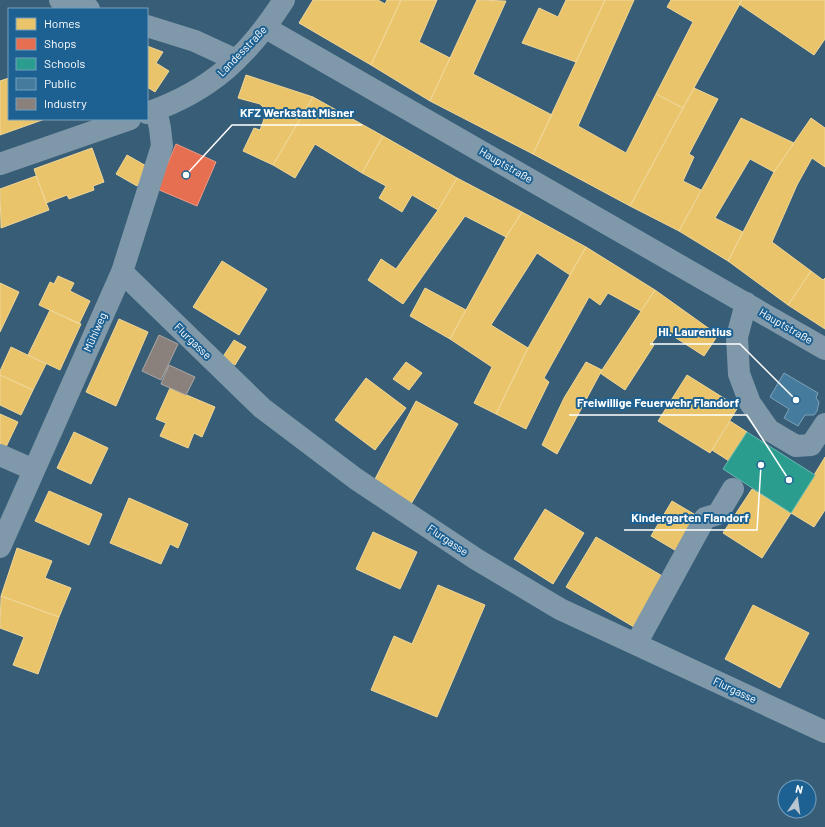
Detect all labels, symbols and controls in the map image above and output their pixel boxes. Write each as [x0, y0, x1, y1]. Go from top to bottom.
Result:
legend [8, 8, 148, 120]
text: Homes [44, 16, 81, 30]
street label: Landesstraße [214, 22, 269, 79]
text: Shops [44, 36, 77, 50]
text: Schools [44, 56, 85, 70]
text: Public [44, 76, 76, 90]
text: Industry [44, 96, 87, 110]
callout: KFZ Werkstatt Misner [232, 101, 362, 125]
text: KFZ Werkstatt Misner [240, 105, 354, 119]
street label: Hauptstraße [477, 144, 535, 185]
street label: Hauptstraße [757, 305, 815, 346]
street label: Mühlweg [80, 310, 109, 354]
street label: Flurgasse [172, 320, 215, 361]
callout: Hl. Laurentius [650, 320, 740, 344]
text: Hl. Laurentius [658, 324, 732, 338]
callout: Freiwillige Feuerwehr Flandorf [569, 391, 747, 415]
text: Freiwillige Feuerwehr Flandorf [577, 395, 739, 409]
callout: Kindergarten Flandorf [624, 506, 757, 530]
text: Kindergarten Flandorf [631, 510, 749, 524]
street label: Flurgasse [425, 521, 471, 558]
street label: Flurgasse [711, 674, 759, 705]
north arrow [777, 779, 817, 819]
text: N [794, 782, 804, 796]

